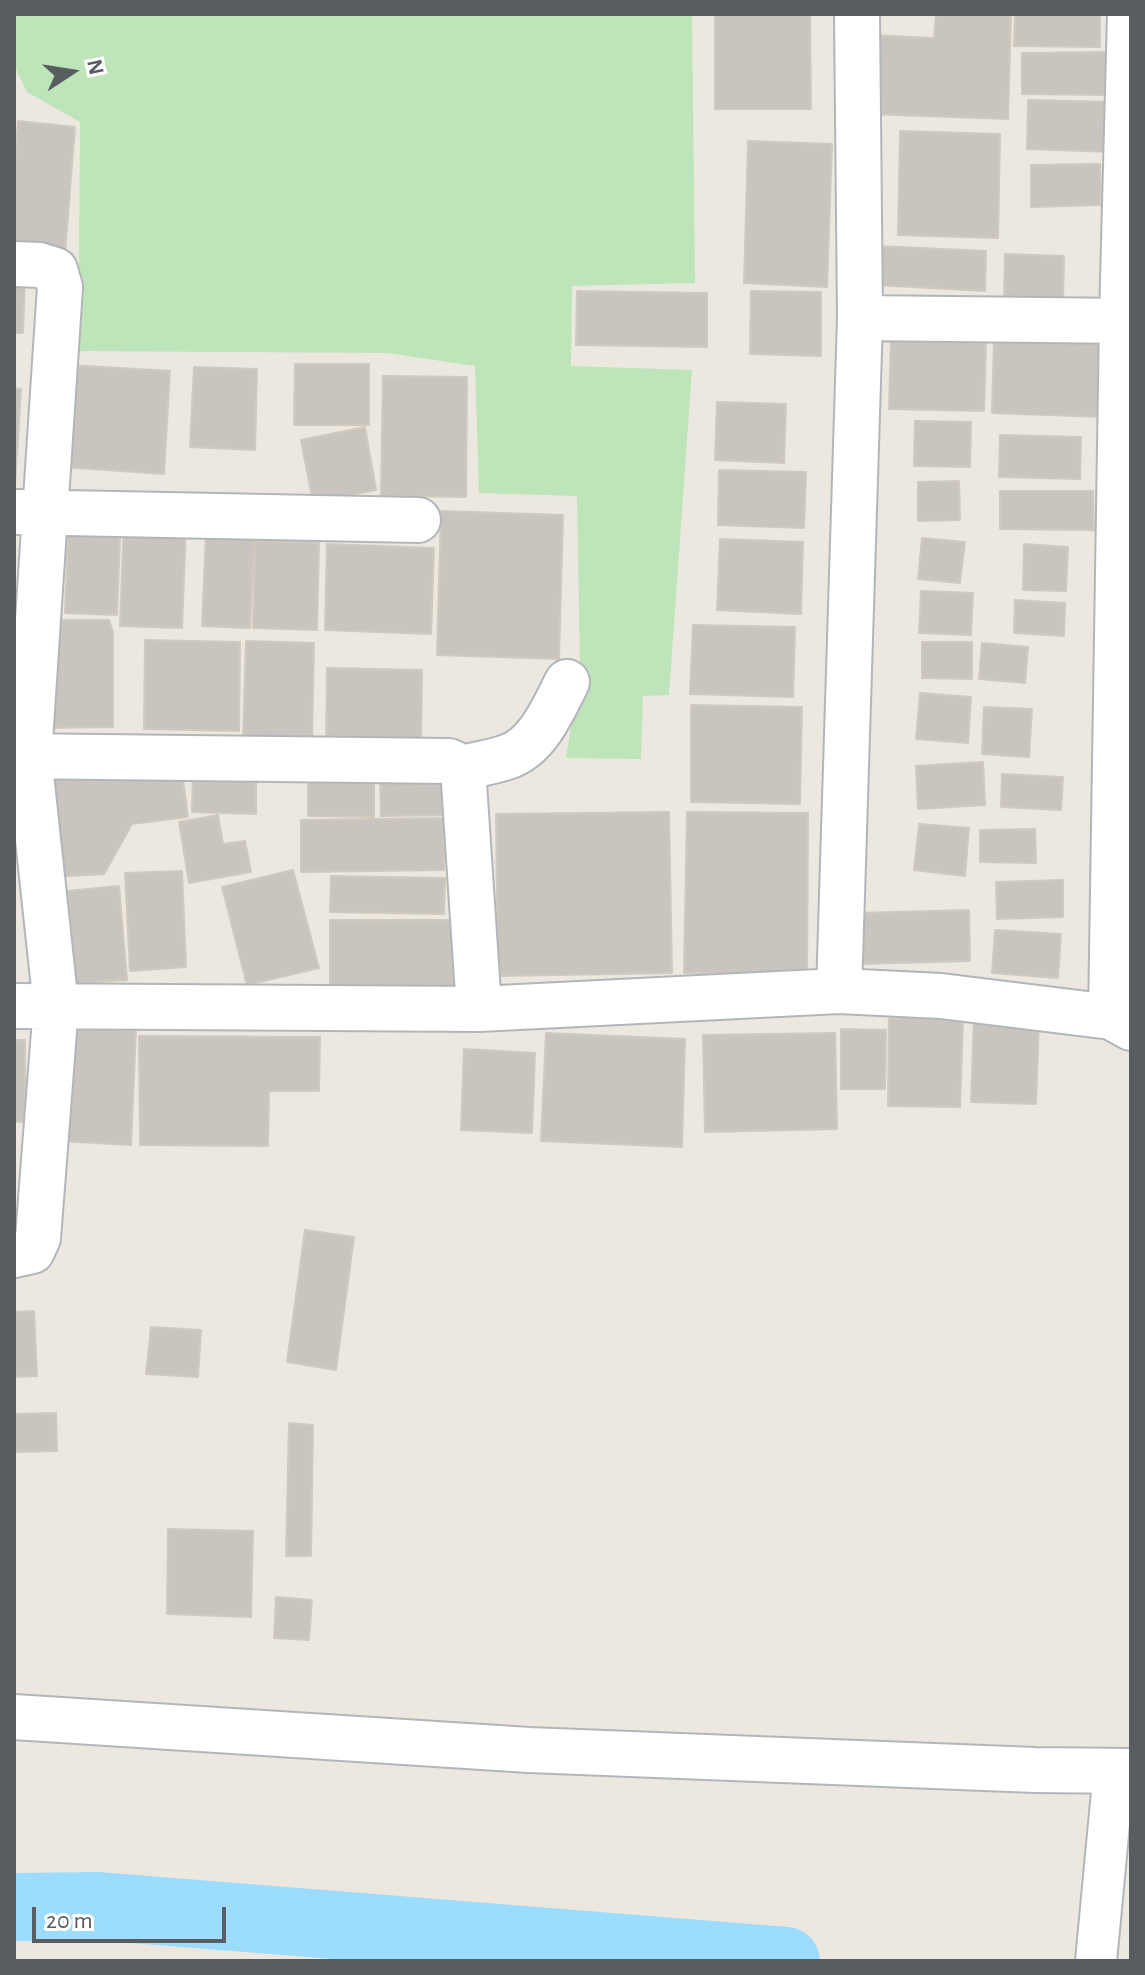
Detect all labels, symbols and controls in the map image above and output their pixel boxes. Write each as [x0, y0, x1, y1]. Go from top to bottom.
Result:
north arrow [32, 32, 112, 112]
text: N [83, 57, 108, 77]
scale bar [36, 1891, 230, 1941]
text: 20 m [46, 1909, 93, 1933]

